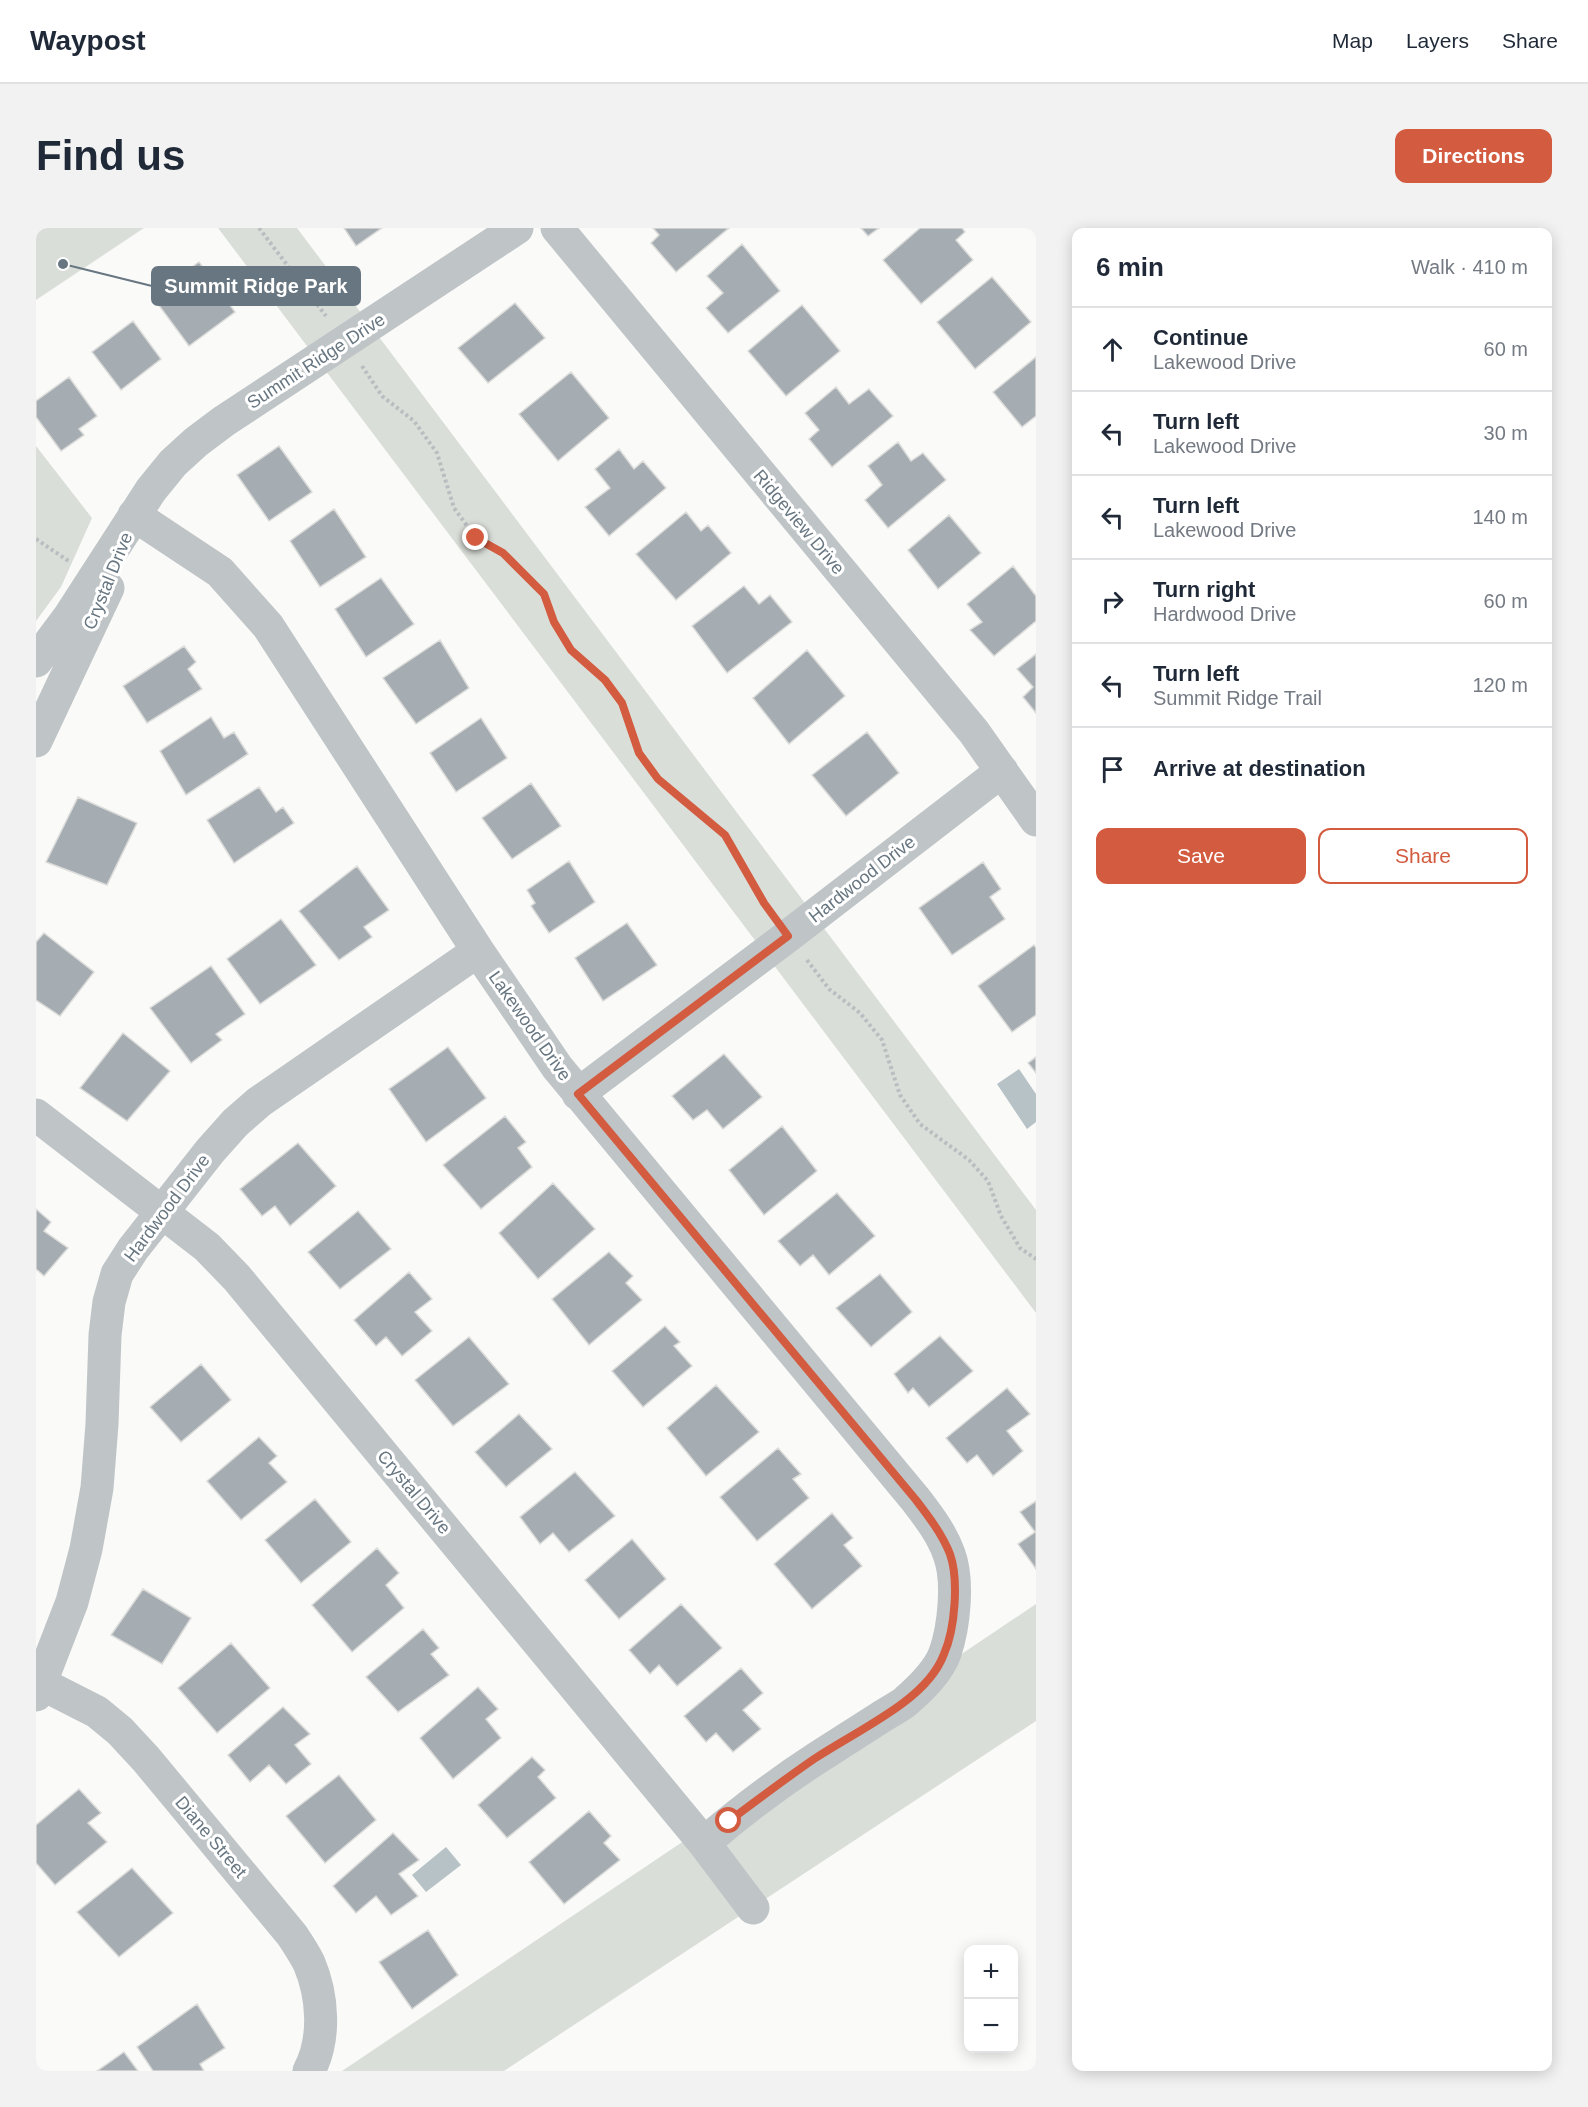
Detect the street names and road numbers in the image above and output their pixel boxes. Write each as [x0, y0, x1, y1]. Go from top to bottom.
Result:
street label: Summit Ridge Drive [243, 309, 389, 413]
street label: Ridgeview Drive [750, 466, 848, 578]
street label: Crystal Drive [79, 529, 137, 633]
street label: Hardwood Drive [805, 831, 919, 927]
street label: Lakewood Drive [485, 967, 575, 1085]
street label: Hardwood Drive [120, 1150, 214, 1266]
street label: Crystal Drive [373, 1446, 455, 1538]
street label: Diane Street [171, 1792, 251, 1882]

